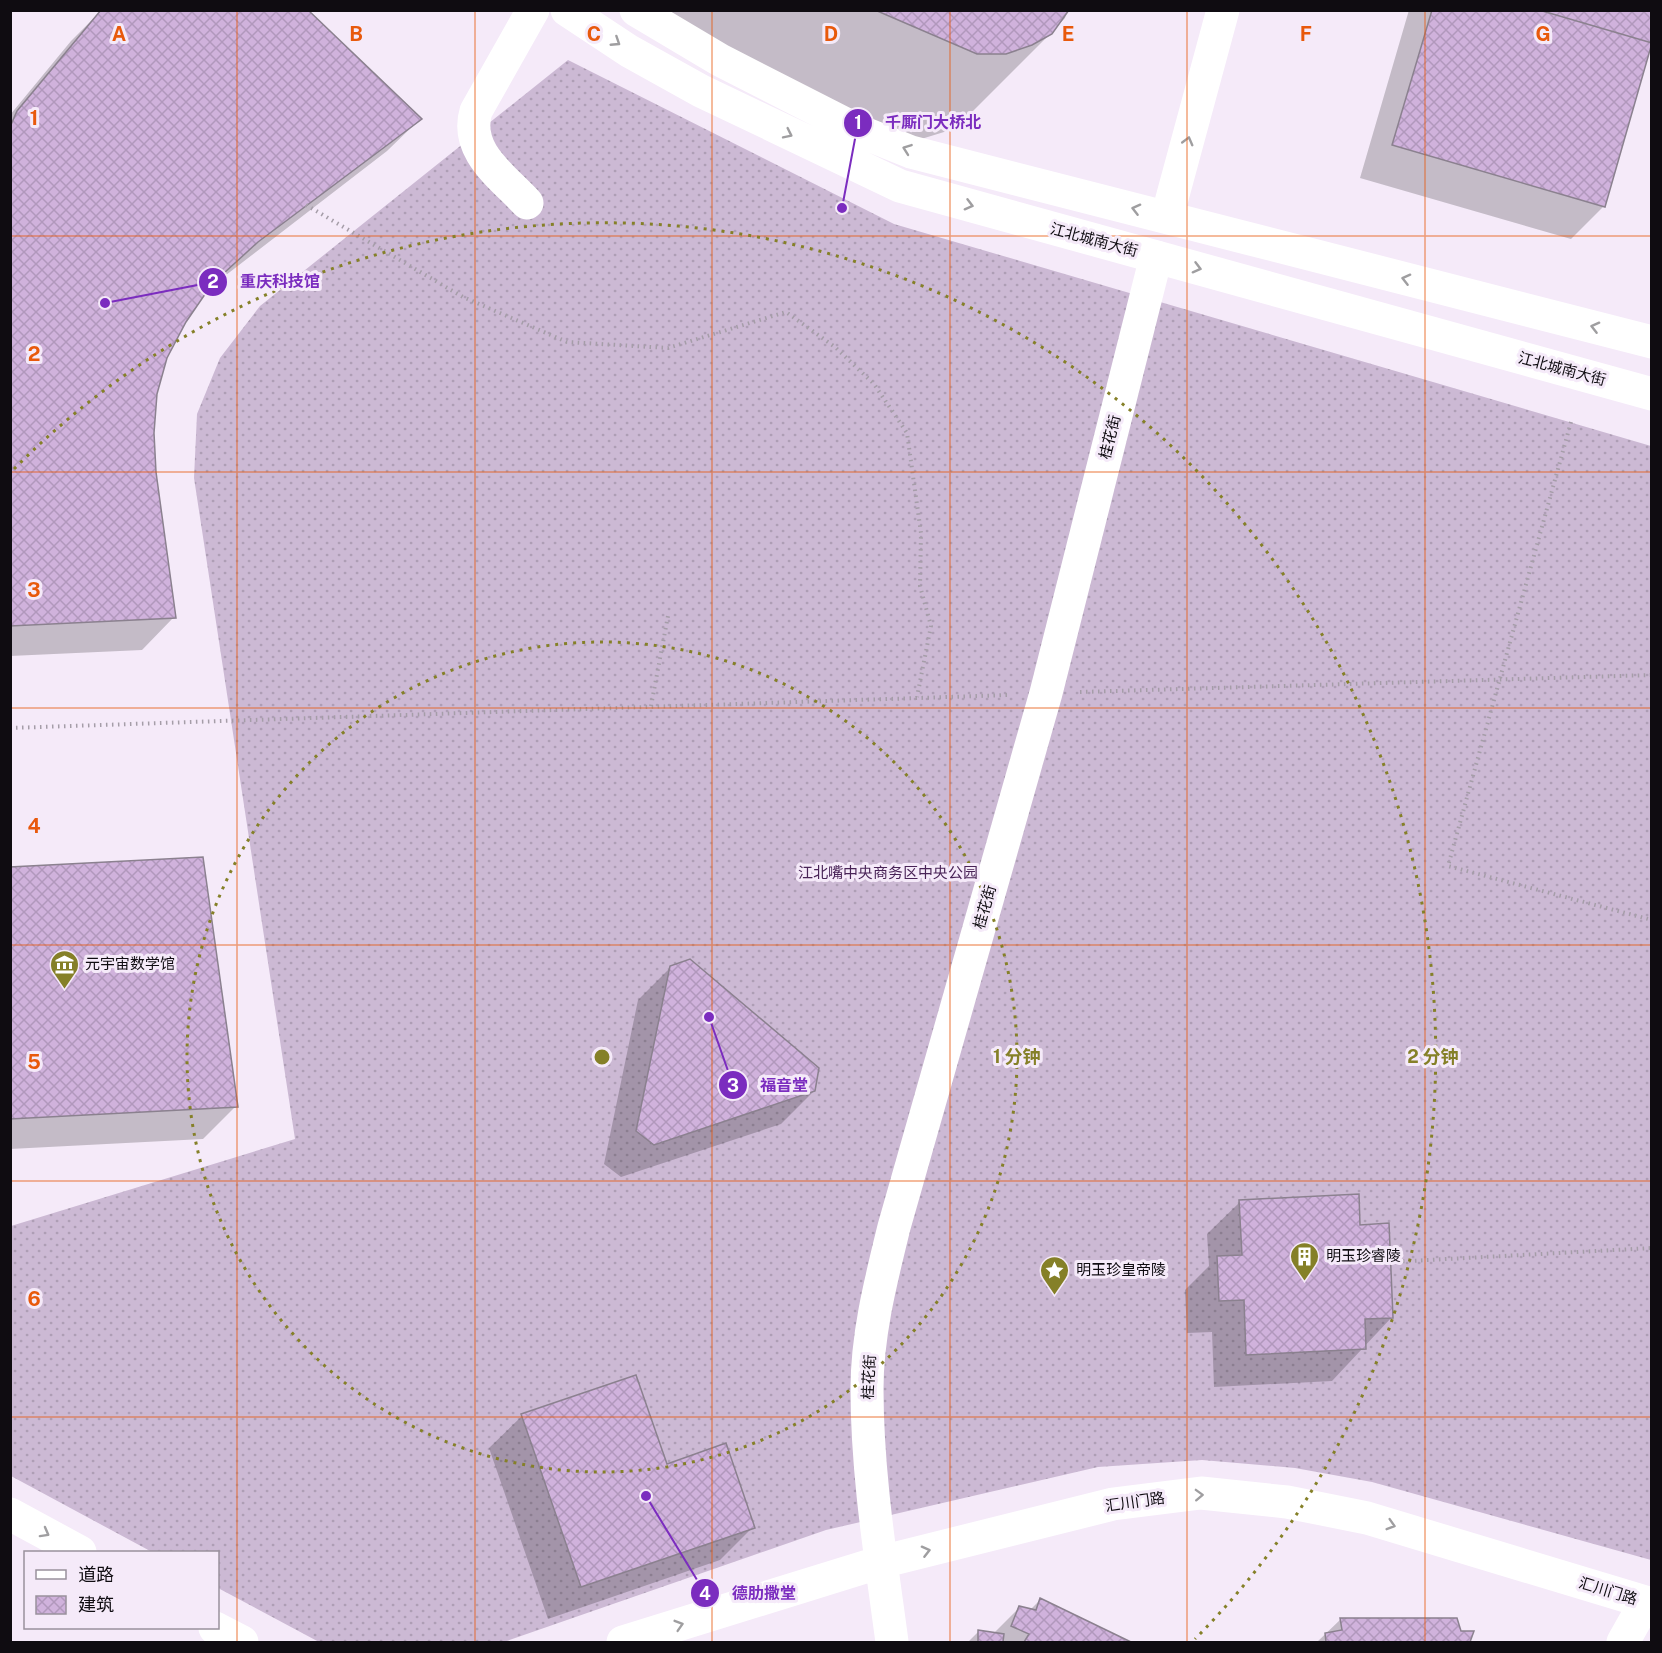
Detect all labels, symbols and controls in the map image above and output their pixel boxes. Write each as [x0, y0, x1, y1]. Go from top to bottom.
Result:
text: A [112, 22, 126, 46]
text: B [349, 22, 363, 46]
text: C [587, 22, 601, 46]
text: D [824, 22, 838, 46]
text: E [1062, 22, 1074, 46]
text: F [1300, 22, 1312, 46]
text: G [1535, 22, 1551, 46]
one-way arrow [610, 35, 620, 47]
text: 1 [30, 106, 38, 130]
callout: 千厮门大桥北 [843, 106, 993, 140]
text: 1 [854, 112, 862, 133]
text: 千厮门大桥北 [885, 113, 981, 132]
one-way arrow [781, 127, 792, 138]
one-way arrow [1180, 136, 1193, 146]
one-way arrow [902, 144, 912, 157]
one-way arrow [963, 198, 974, 210]
one-way arrow [1131, 204, 1141, 217]
street label: 江北城南大街 [1048, 220, 1140, 259]
one-way arrow [1192, 261, 1202, 274]
callout: 重庆科技馆 [198, 265, 332, 299]
text: 2 [207, 271, 219, 292]
text: 重庆科技馆 [240, 272, 320, 291]
one-way arrow [1401, 273, 1411, 286]
one-way arrow [1590, 322, 1600, 335]
text: 2 [28, 342, 40, 366]
street label: 江北城南大街 [1516, 349, 1608, 388]
street label: 桂花街 [1096, 413, 1123, 461]
text: 3 [27, 578, 41, 602]
text: 4 [27, 814, 41, 838]
park label: 江北嘴中央商务区中央公园 [798, 864, 978, 881]
street label: 桂花街 [970, 883, 999, 931]
museum icon: 元宇宙数学馆 [48, 948, 80, 990]
place label: 元宇宙数学馆 [85, 955, 175, 972]
text: 1 分钟 [993, 1046, 1041, 1067]
text: 2 分钟 [1407, 1046, 1459, 1067]
centre of rings [592, 1047, 612, 1067]
text: 5 [27, 1050, 41, 1074]
callout: 福音堂 [718, 1068, 820, 1102]
text: 3 [727, 1075, 739, 1096]
text: 福音堂 [760, 1076, 808, 1095]
building icon: 明玉珍睿陵 [1289, 1240, 1321, 1282]
place label: 明玉珍睿陵 [1326, 1247, 1401, 1264]
place icon: 明玉珍皇帝陵 [1039, 1254, 1071, 1296]
place label: 明玉珍皇帝陵 [1076, 1261, 1166, 1278]
text: 6 [27, 1287, 41, 1311]
street label: 桂花街 [859, 1354, 878, 1400]
one-way arrow [1194, 1488, 1203, 1501]
street label: 汇川门路 [1104, 1489, 1166, 1514]
one-way arrow [1385, 1518, 1396, 1530]
one-way arrow [39, 1526, 50, 1537]
one-way arrow [921, 1545, 931, 1558]
legend [24, 1551, 219, 1629]
text: 道路 [78, 1564, 114, 1585]
street label: 汇川门路 [1577, 1574, 1639, 1607]
callout: 德肋撒堂 [690, 1576, 808, 1610]
text: 4 [699, 1583, 711, 1604]
text: 德肋撒堂 [732, 1584, 796, 1603]
text: 建筑 [78, 1594, 114, 1615]
one-way arrow [673, 1620, 684, 1632]

